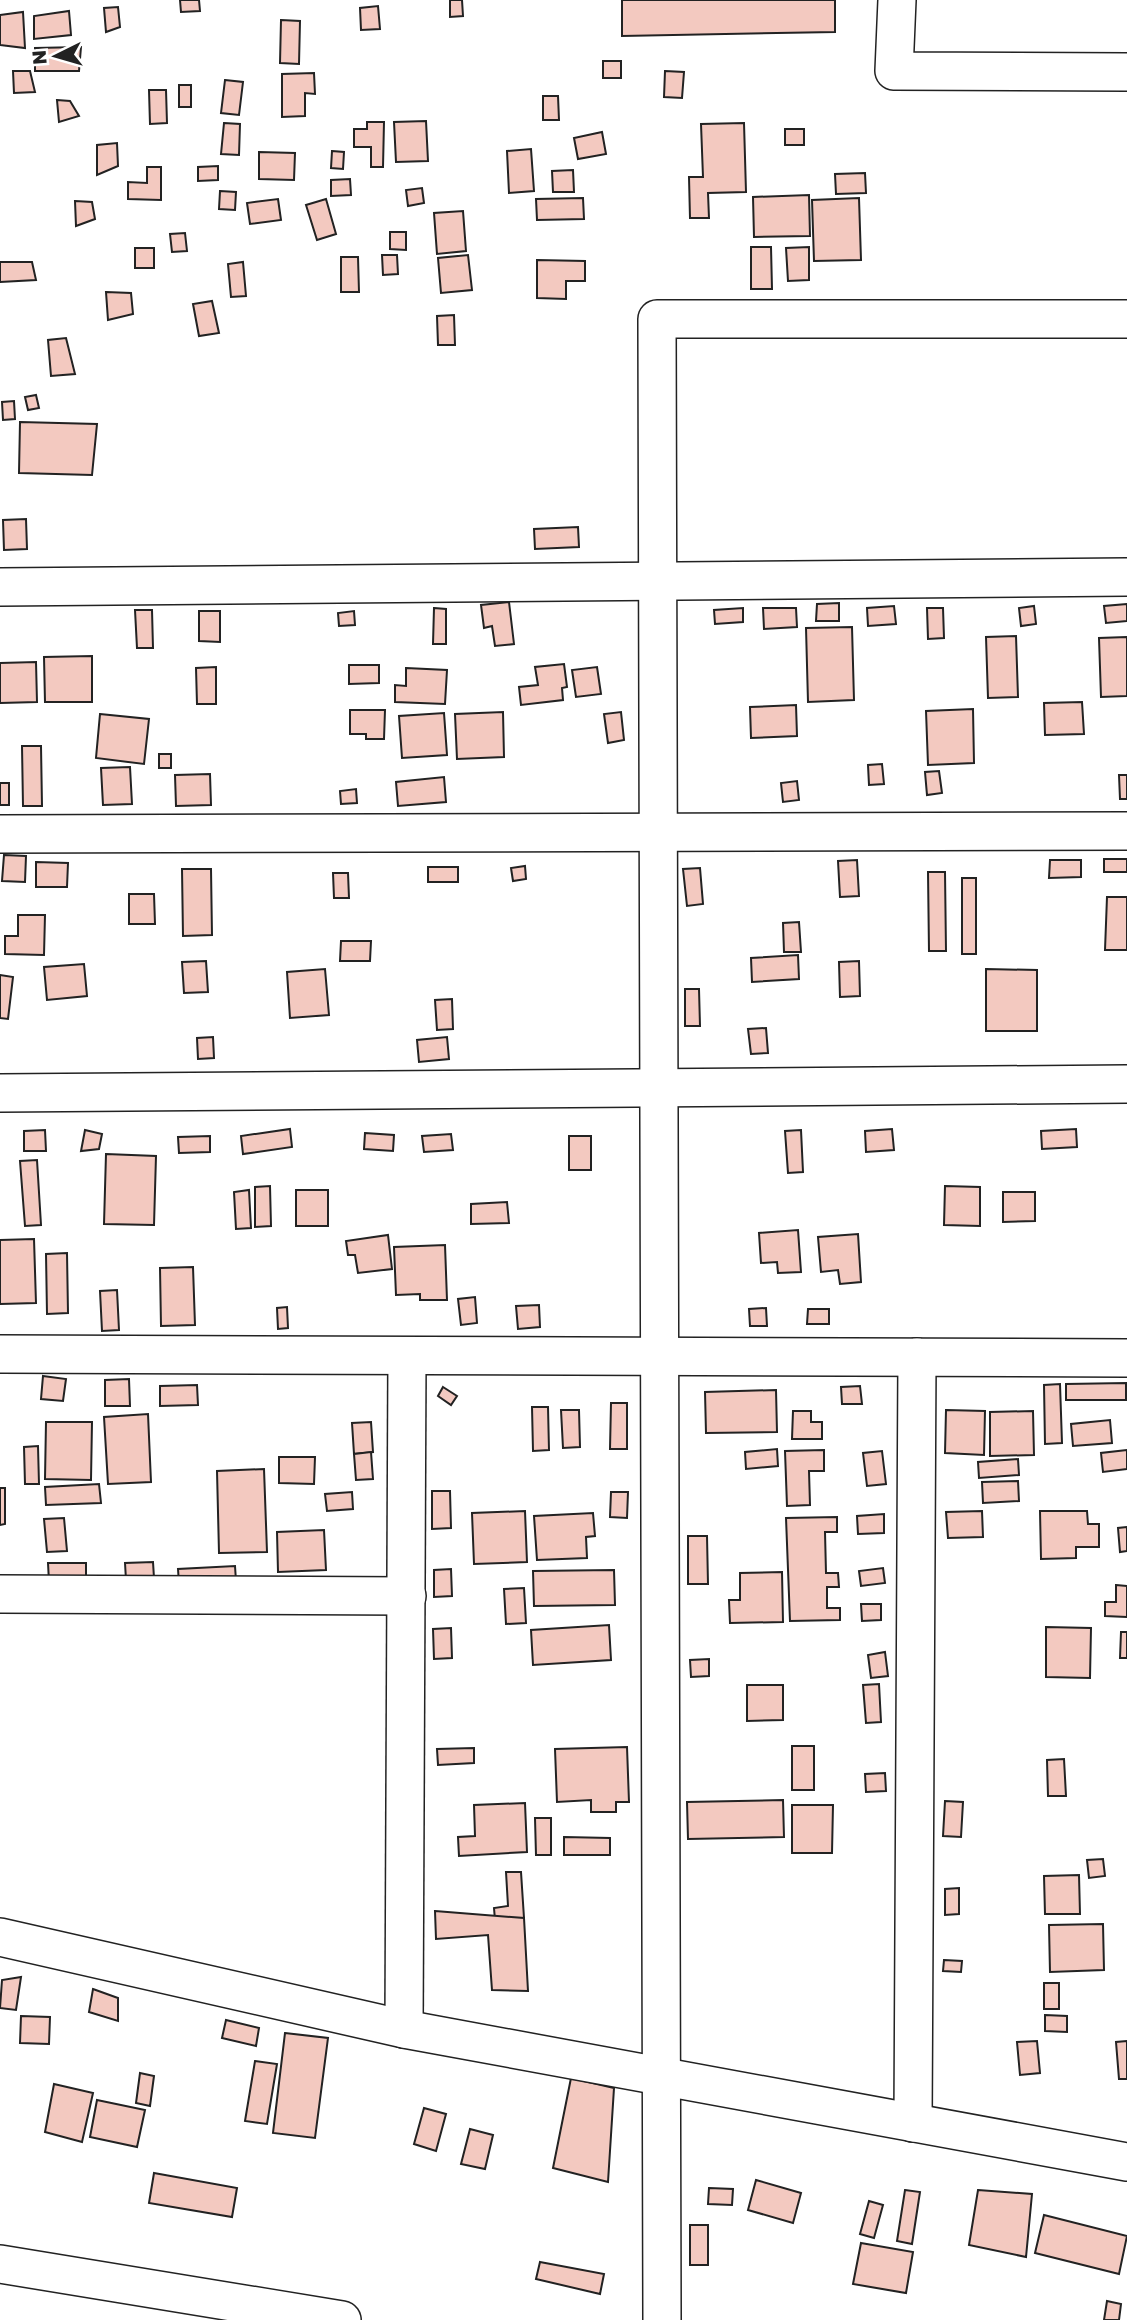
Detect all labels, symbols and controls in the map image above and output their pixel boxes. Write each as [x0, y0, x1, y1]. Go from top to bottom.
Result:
north arrow [21, 21, 91, 91]
text: N [26, 49, 51, 66]

